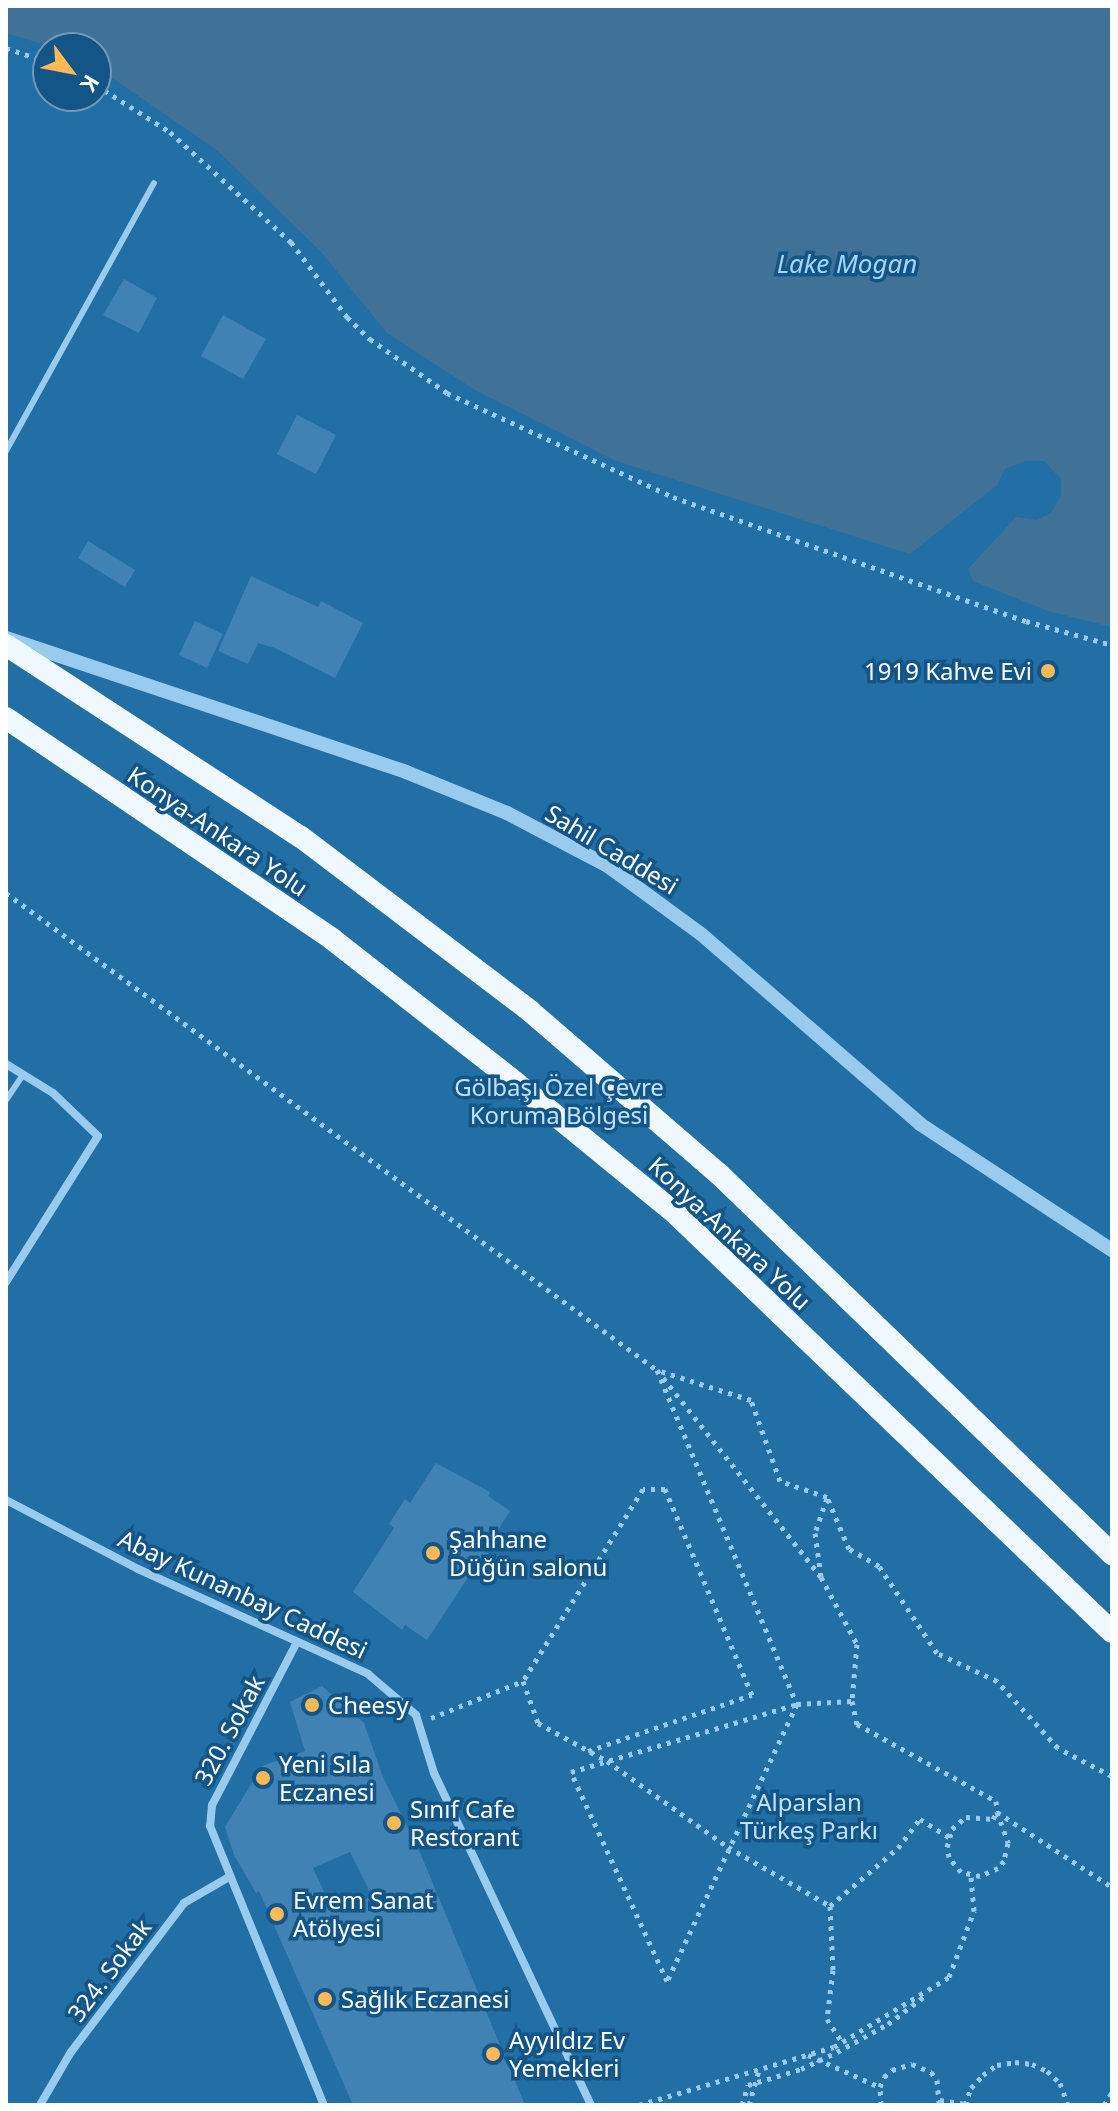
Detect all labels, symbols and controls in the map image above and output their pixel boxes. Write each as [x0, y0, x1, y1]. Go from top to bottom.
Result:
north arrow [32, 32, 112, 112]
text: K [74, 70, 107, 98]
water label: Lake Mogan [777, 248, 917, 280]
place label: 1919 Kahve Evi [864, 657, 1032, 685]
marker: 1919 Kahve Evi [1039, 662, 1057, 680]
street label: Konya-Ankara Yolu [122, 760, 314, 902]
street label: Sahil Caddesi [541, 798, 683, 900]
park label: Gölbaşı Özel Çevre Koruma Bölgesi [454, 1073, 664, 1129]
street label: Konya-Ankara Yolu [643, 1150, 817, 1316]
street label: Abay Kunanbay Caddesi [114, 1524, 372, 1664]
place label: Şahhane Düğün salonu [449, 1525, 607, 1581]
marker: Şahhane Düğün salonu [424, 1544, 442, 1562]
street label: 320. Sokak [188, 1670, 270, 1790]
place label: Cheesy [328, 1691, 409, 1719]
marker: Cheesy [303, 1696, 321, 1714]
place label: Yeni Sıla Eczanesi [279, 1750, 375, 1806]
marker: Yeni Sıla Eczanesi [254, 1769, 272, 1787]
park label: Alparslan Türkeş Parkı [740, 1788, 878, 1844]
place label: Sınıf Cafe Restorant [410, 1795, 520, 1851]
marker: Sınıf Cafe Restorant [385, 1814, 403, 1832]
place label: Evrem Sanat Atölyesi [293, 1886, 434, 1942]
marker: Evrem Sanat Atölyesi [268, 1905, 286, 1923]
street label: 324. Sokak [61, 1913, 157, 2027]
place label: Sağlık Eczanesi [341, 1985, 510, 2013]
marker: Sağlık Eczanesi [316, 1990, 334, 2008]
place label: Ayyıldız Ev Yemekleri [509, 2026, 625, 2082]
marker: Ayyıldız Ev Yemekleri [484, 2045, 502, 2063]

